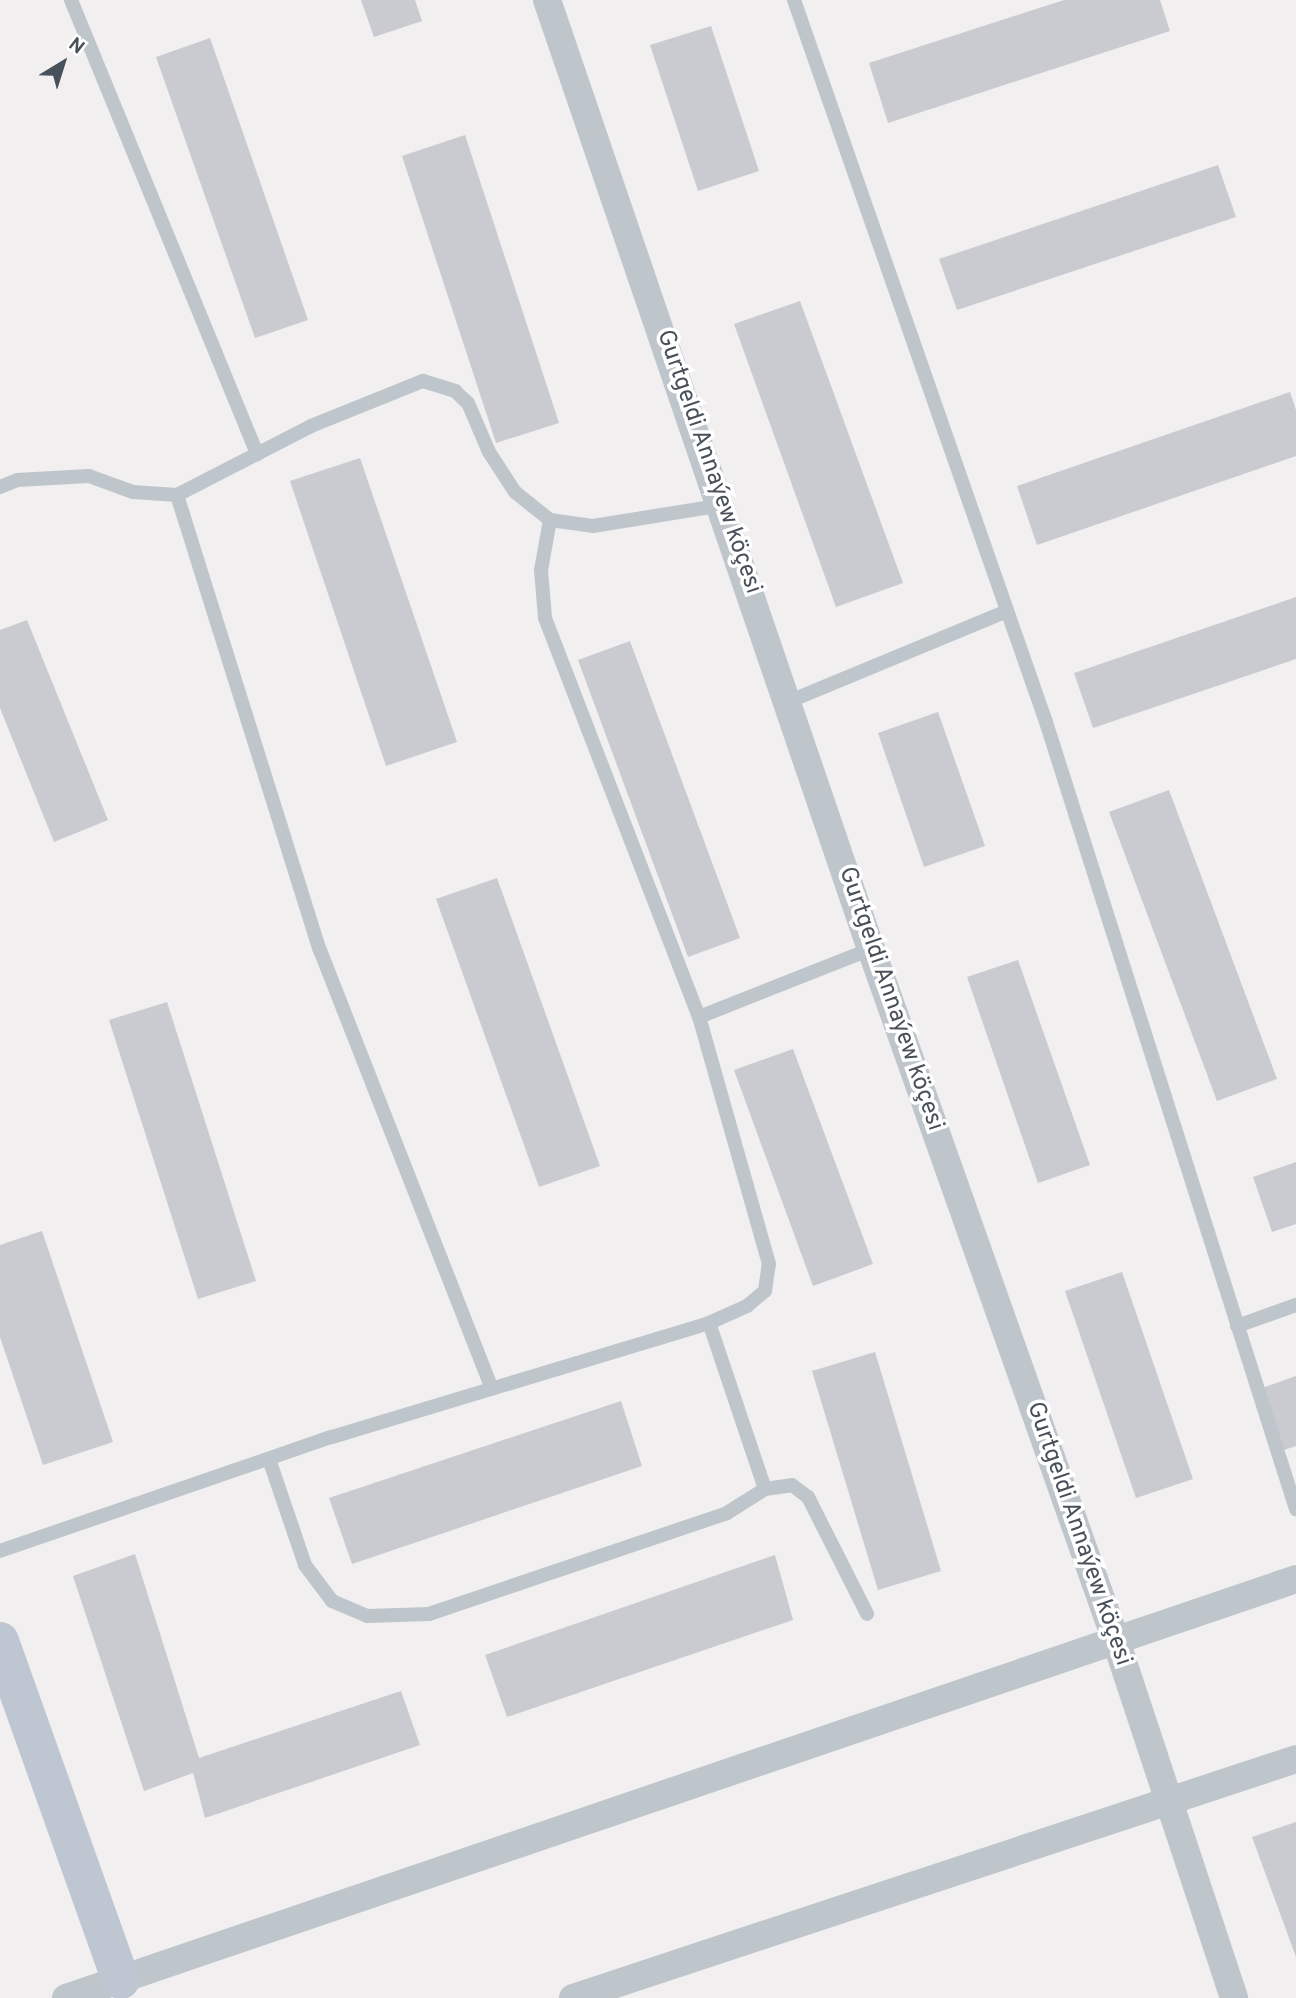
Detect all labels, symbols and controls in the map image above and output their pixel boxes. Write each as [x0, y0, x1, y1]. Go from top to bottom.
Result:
north arrow [28, 28, 98, 98]
text: N [63, 33, 89, 60]
street label: Gurtgeldi Annaýew köçesi [649, 326, 767, 598]
street label: Gurtgeldi Annaýew köçesi [831, 863, 949, 1135]
street label: Gurtgeldi Annaýew köçesi [1019, 1398, 1137, 1670]

